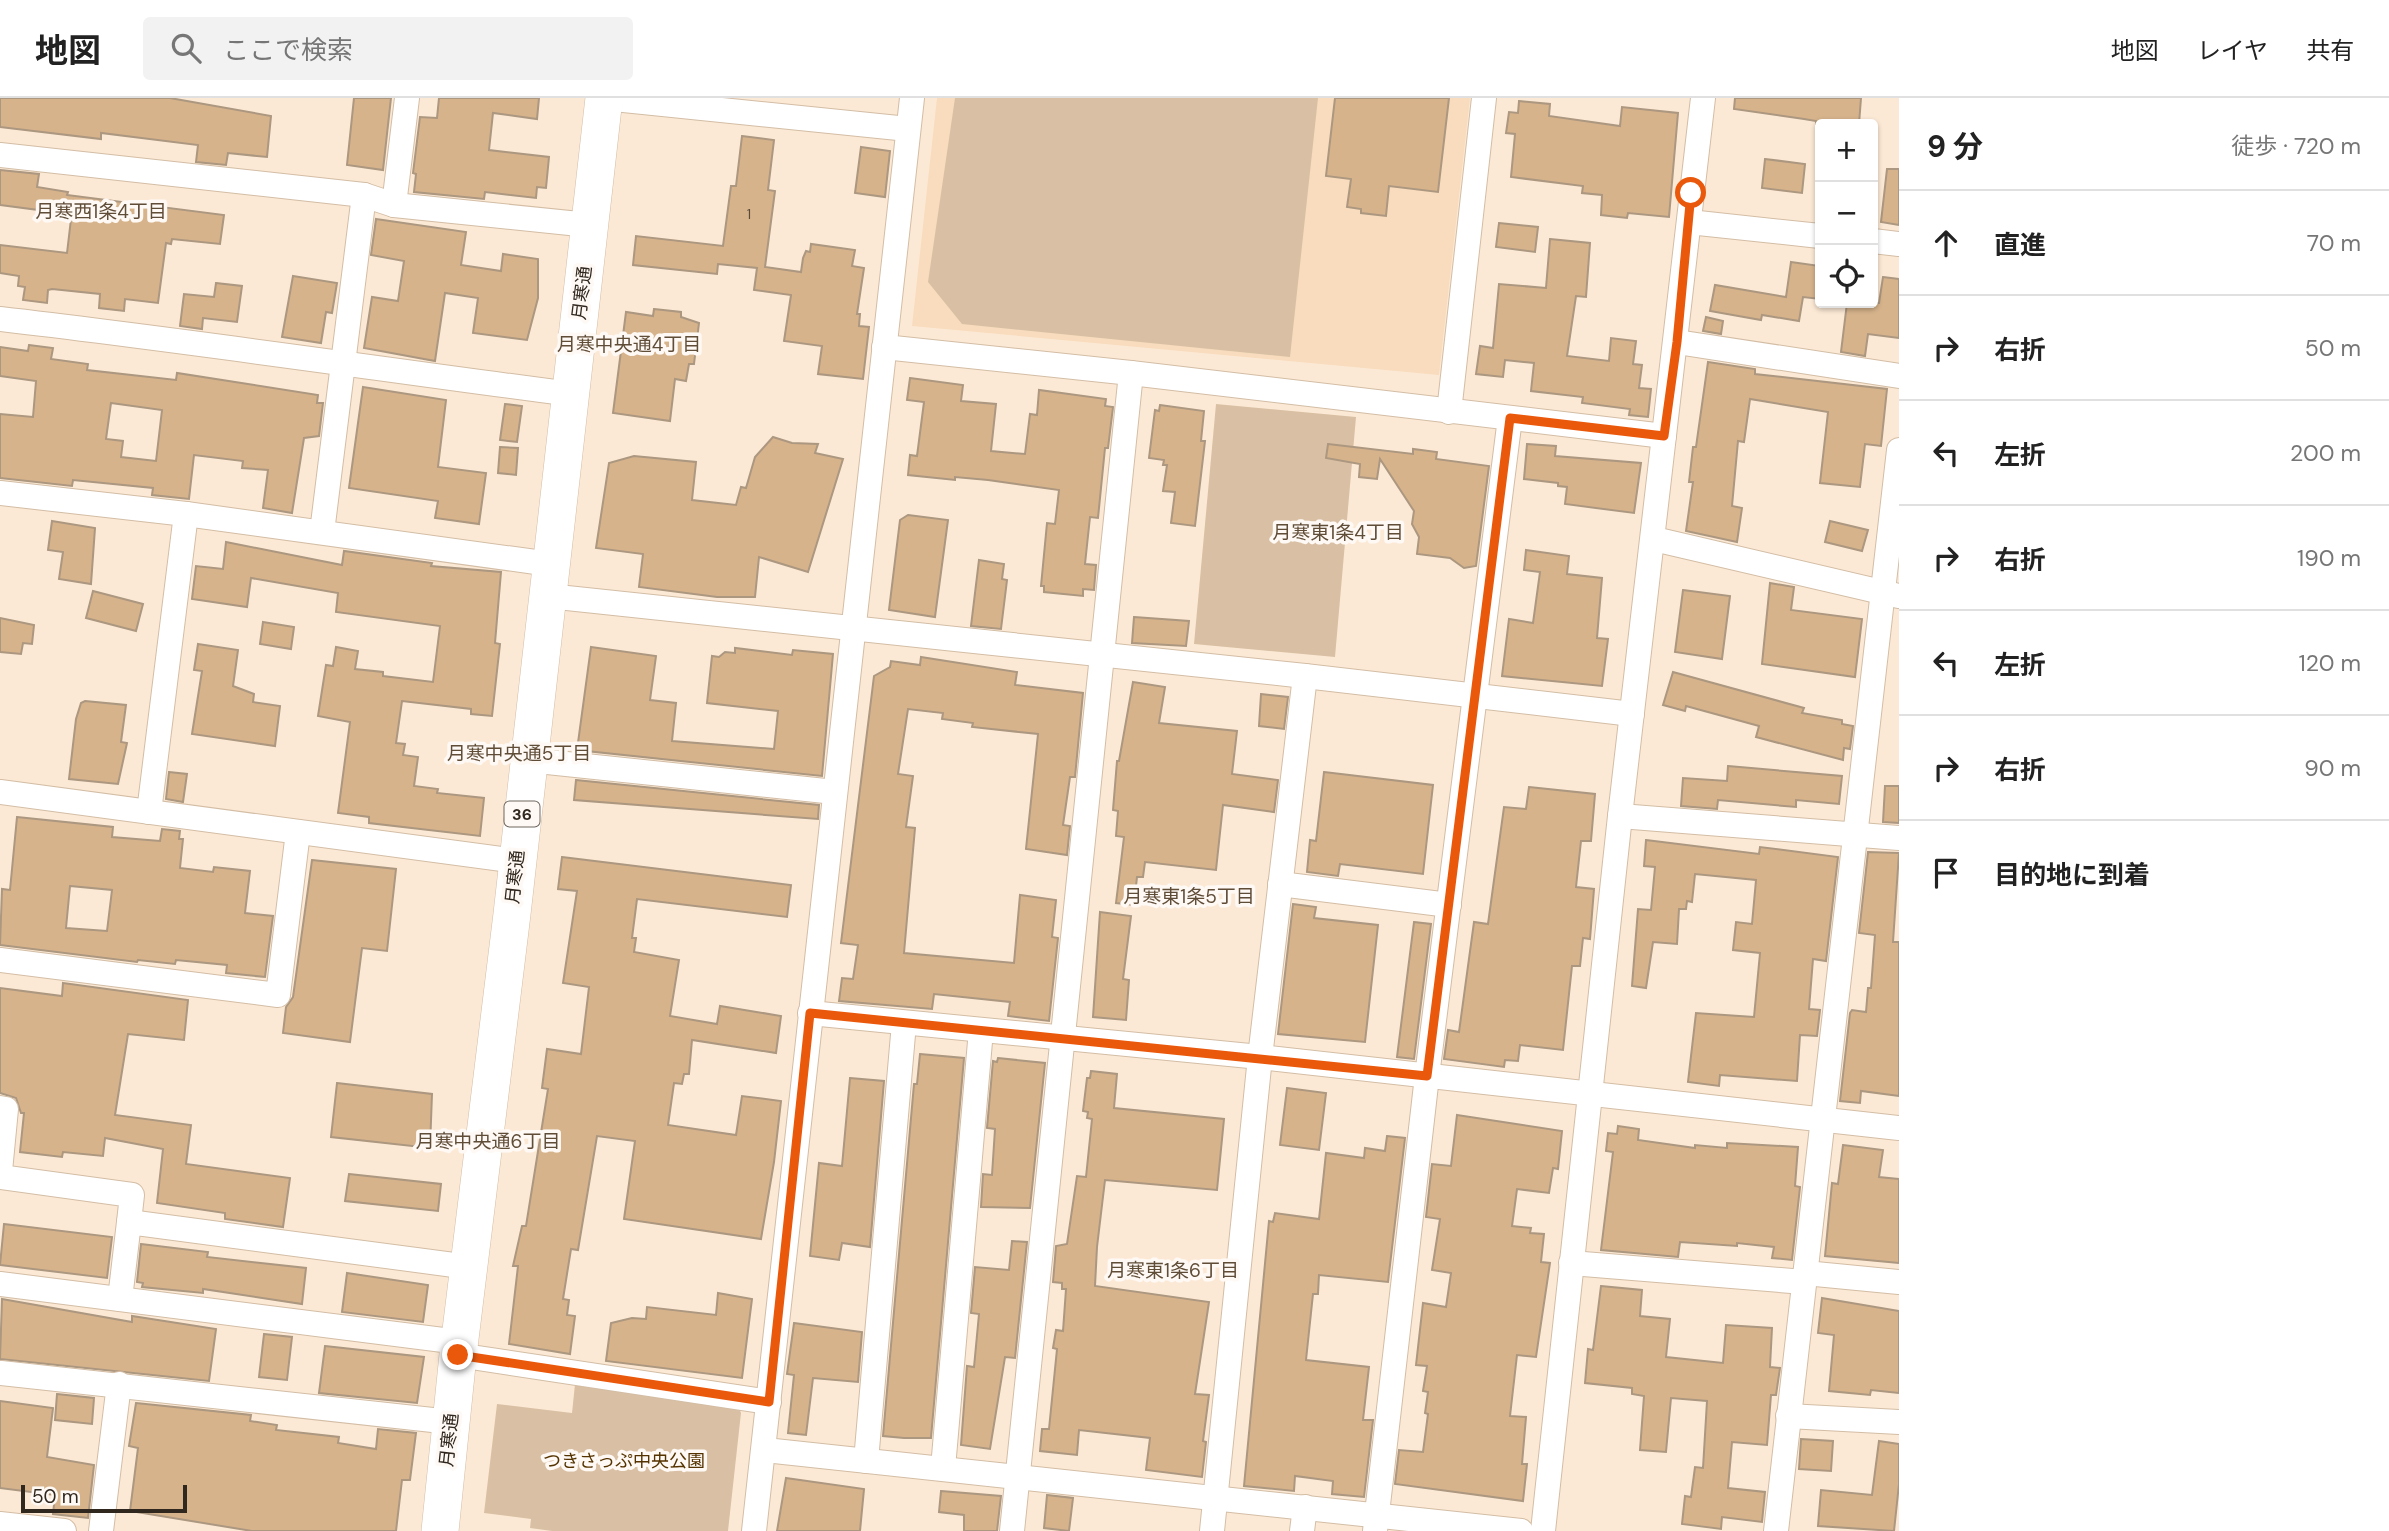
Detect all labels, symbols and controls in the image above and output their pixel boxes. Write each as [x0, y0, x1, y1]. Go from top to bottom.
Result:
search box [143, 17, 633, 80]
text: 地図 [35, 29, 101, 72]
icon: search [167, 29, 205, 67]
text: ここで検索 [223, 33, 353, 67]
text: 地図 [2111, 35, 2159, 66]
text: レイヤ [2197, 35, 2268, 66]
text: 共有 [2306, 35, 2354, 66]
map controls [1815, 119, 1878, 308]
button: + [1815, 119, 1878, 182]
text: 9 分 [1927, 127, 1983, 166]
text: 徒歩 · 720 m [2231, 131, 2361, 161]
route start [1675, 177, 1706, 208]
button: − [1815, 182, 1878, 245]
district label: 月寒西1条4丁目 [35, 199, 167, 224]
house number: 1 [747, 205, 751, 223]
icon: ahead [1927, 224, 1965, 262]
text: 直進 [1994, 228, 2046, 262]
text: 70 m [2307, 228, 2361, 258]
button: locate [1815, 245, 1878, 308]
street label: 月寒通 [567, 265, 597, 321]
icon: right [1927, 329, 1965, 367]
district label: 月寒中央通4丁目 [557, 332, 701, 357]
text: 右折 [1994, 333, 2046, 367]
text: 50 m [2305, 333, 2361, 363]
icon: left [1927, 434, 1965, 472]
text: 左折 [1994, 438, 2046, 472]
text: 200 m [2290, 438, 2361, 468]
district label: 月寒東1条4丁目 [1272, 520, 1404, 545]
icon: right [1927, 539, 1965, 577]
text: 右折 [1994, 543, 2046, 577]
text: 190 m [2297, 543, 2361, 573]
icon: left [1927, 644, 1965, 682]
text: 左折 [1994, 648, 2046, 682]
text: 120 m [2298, 648, 2361, 678]
district label: 月寒中央通5丁目 [447, 741, 591, 766]
icon: right [1927, 749, 1965, 787]
text: 右折 [1994, 753, 2046, 787]
text: 90 m [2304, 753, 2361, 783]
road number: 36 [504, 802, 540, 827]
street label: 月寒通 [500, 849, 530, 905]
icon: arrive [1927, 854, 1965, 892]
text: 目的地に到着 [1994, 858, 2150, 892]
district label: 月寒東1条5丁目 [1123, 884, 1255, 909]
district label: 月寒中央通6丁目 [416, 1129, 560, 1154]
district label: 月寒東1条6丁目 [1107, 1258, 1239, 1283]
route end [442, 1339, 473, 1370]
street label: 月寒通 [434, 1412, 464, 1468]
park label: つきさっぷ中央公園 [543, 1449, 705, 1473]
scale bar [21, 1482, 187, 1514]
text: 50 m [32, 1484, 79, 1509]

